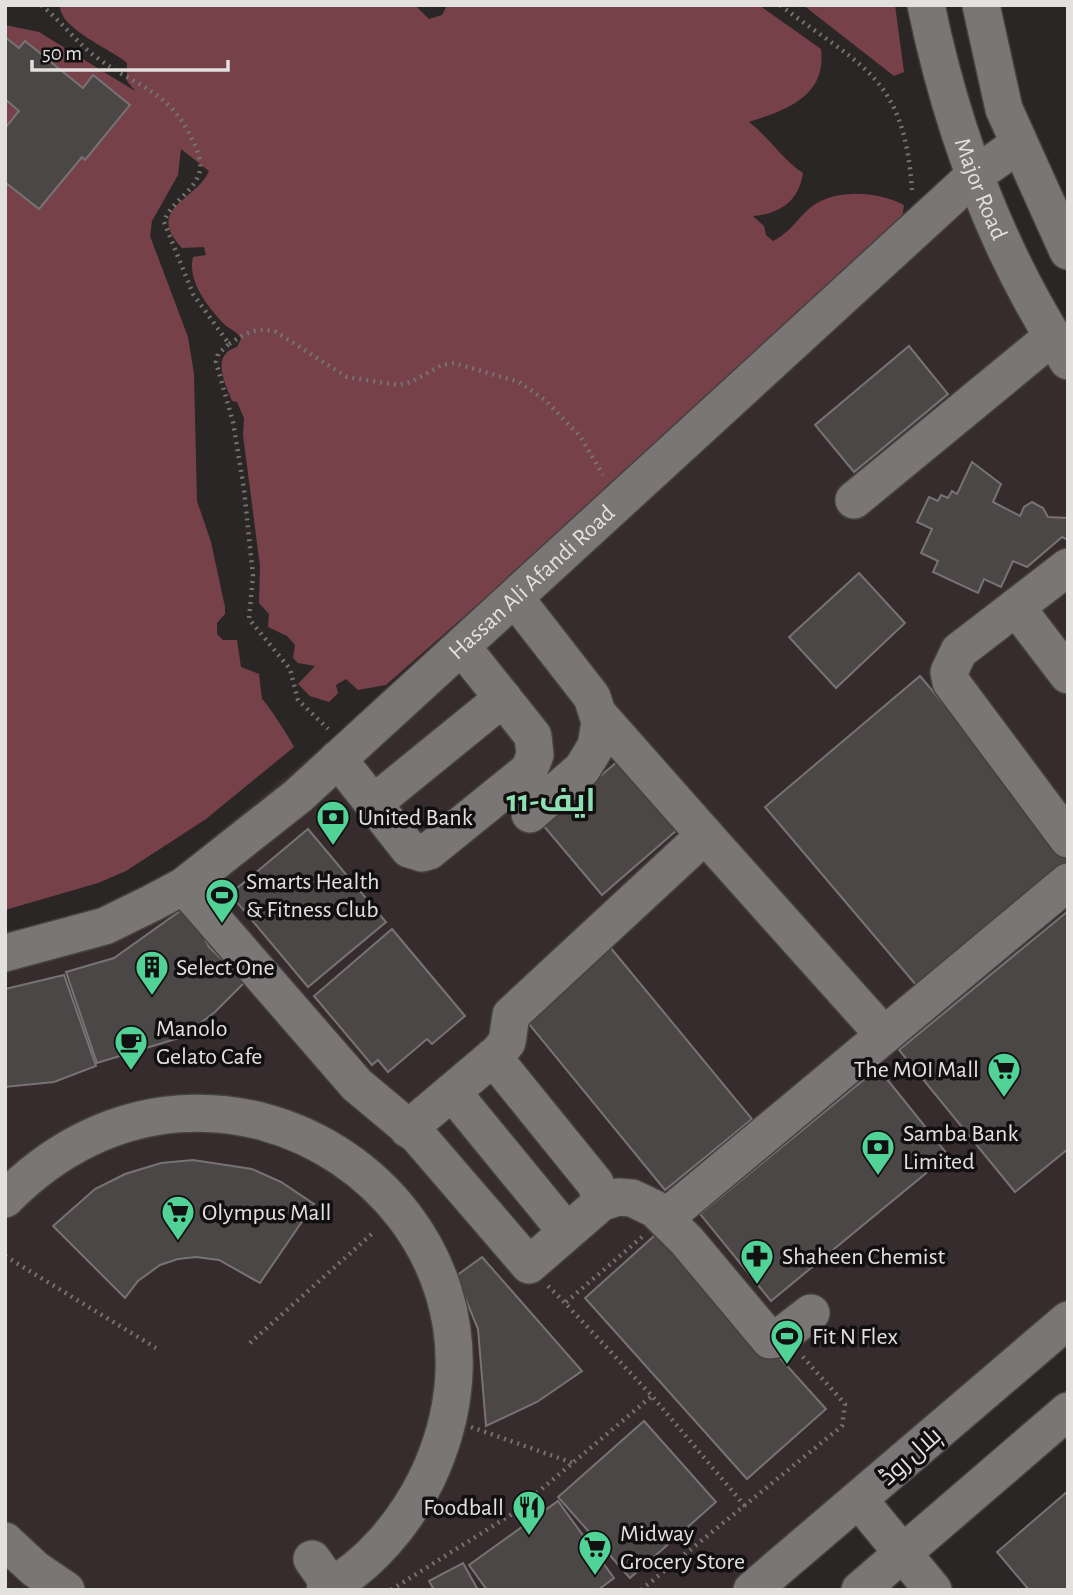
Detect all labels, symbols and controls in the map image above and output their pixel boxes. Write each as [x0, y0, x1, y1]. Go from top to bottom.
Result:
scale bar [32, 28, 228, 72]
text: 50 m [42, 43, 82, 64]
street label: Major Road [950, 135, 1011, 244]
street label: Hassan Ali Afandi Road [444, 501, 620, 664]
district label: ایف-11 [507, 785, 595, 818]
bank icon: United Bank [314, 798, 352, 847]
place label: United Bank [358, 806, 473, 830]
place label: Smarts Health & Fitness Club [246, 870, 380, 922]
sports icon: Smarts Health & Fitness Club [203, 876, 241, 925]
building icon: Select One [133, 948, 171, 997]
place label: Select One [176, 956, 274, 980]
place label: Manolo Gelato Cafe [156, 1017, 262, 1069]
cafe icon: Manolo Gelato Cafe [112, 1023, 150, 1072]
supermarket icon: The MOI Mall [985, 1050, 1023, 1099]
place label: The MOI Mall [854, 1058, 979, 1082]
place label: Samba Bank Limited [903, 1122, 1018, 1174]
bank icon: Samba Bank Limited [859, 1128, 897, 1177]
supermarket icon: Olympus Mall [159, 1193, 197, 1242]
place label: Olympus Mall [202, 1201, 332, 1225]
pharmacy icon: Shaheen Chemist [738, 1237, 776, 1286]
place label: Shaheen Chemist [782, 1245, 946, 1269]
sports icon: Fit N Flex [768, 1317, 806, 1366]
place label: Fit N Flex [812, 1325, 899, 1349]
street label: ہلال روڈ [875, 1423, 947, 1492]
restaurant icon: Foodball [510, 1488, 548, 1537]
place label: Foodball [423, 1496, 504, 1520]
place label: Midway Grocery Store [620, 1522, 745, 1574]
supermarket icon: Midway Grocery Store [576, 1528, 614, 1577]

